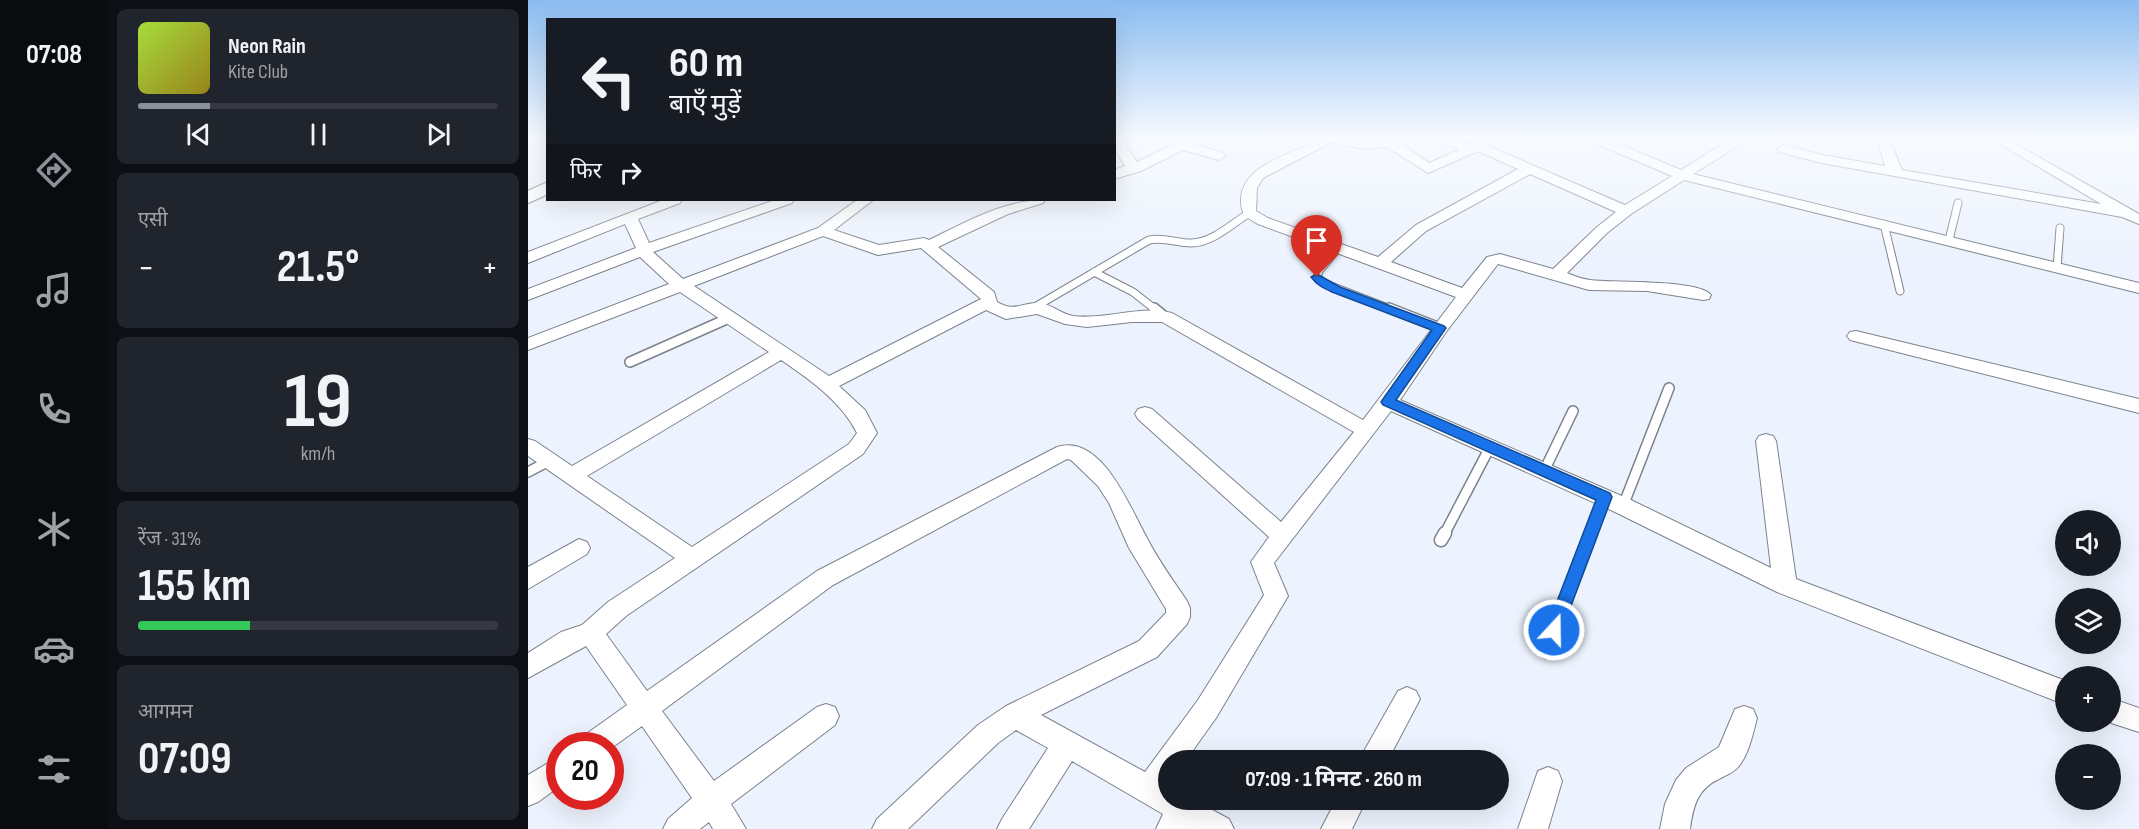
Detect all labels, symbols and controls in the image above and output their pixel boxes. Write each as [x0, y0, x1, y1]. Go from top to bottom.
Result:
text: Neon Rain [228, 33, 306, 60]
text: 60 m [669, 38, 743, 89]
text: 07:08 [26, 39, 82, 71]
icon: left [570, 42, 648, 120]
text: Kite Club [228, 60, 288, 84]
text: बाएँ मुड़ें [669, 89, 741, 121]
icon: previous [182, 118, 215, 151]
icon: pause [302, 118, 335, 151]
icon: next [422, 118, 455, 151]
icon: directions [33, 149, 75, 191]
icon: right [614, 156, 647, 189]
text: फिर [570, 158, 602, 185]
text: एसी [138, 208, 168, 232]
pin [1291, 215, 1342, 277]
icon: arrive [1300, 224, 1333, 257]
text: 21.5° [277, 240, 359, 295]
text: − [138, 248, 154, 288]
text: + [482, 248, 498, 288]
icon: music [33, 269, 75, 311]
text: 19 [284, 356, 352, 449]
icon: phone [33, 388, 75, 430]
text: km/h [301, 442, 335, 466]
icon: climate [33, 508, 75, 550]
map controls [2055, 510, 2121, 810]
button: sound [2055, 510, 2121, 576]
text: रेंज · 31% [138, 527, 201, 551]
text: 155 km [138, 559, 251, 614]
button: layers [2055, 588, 2121, 654]
position arrow [1522, 598, 1586, 662]
icon: car [33, 628, 75, 670]
button: + [2055, 666, 2121, 732]
text: आगमन [138, 700, 193, 724]
text: 07:09 [138, 732, 232, 787]
speed limit sign: 20 [546, 732, 624, 810]
button: − [2055, 744, 2121, 810]
icon: filters [33, 748, 75, 790]
text: 07:09 · 1 मिनट · 260 m [1245, 766, 1422, 793]

